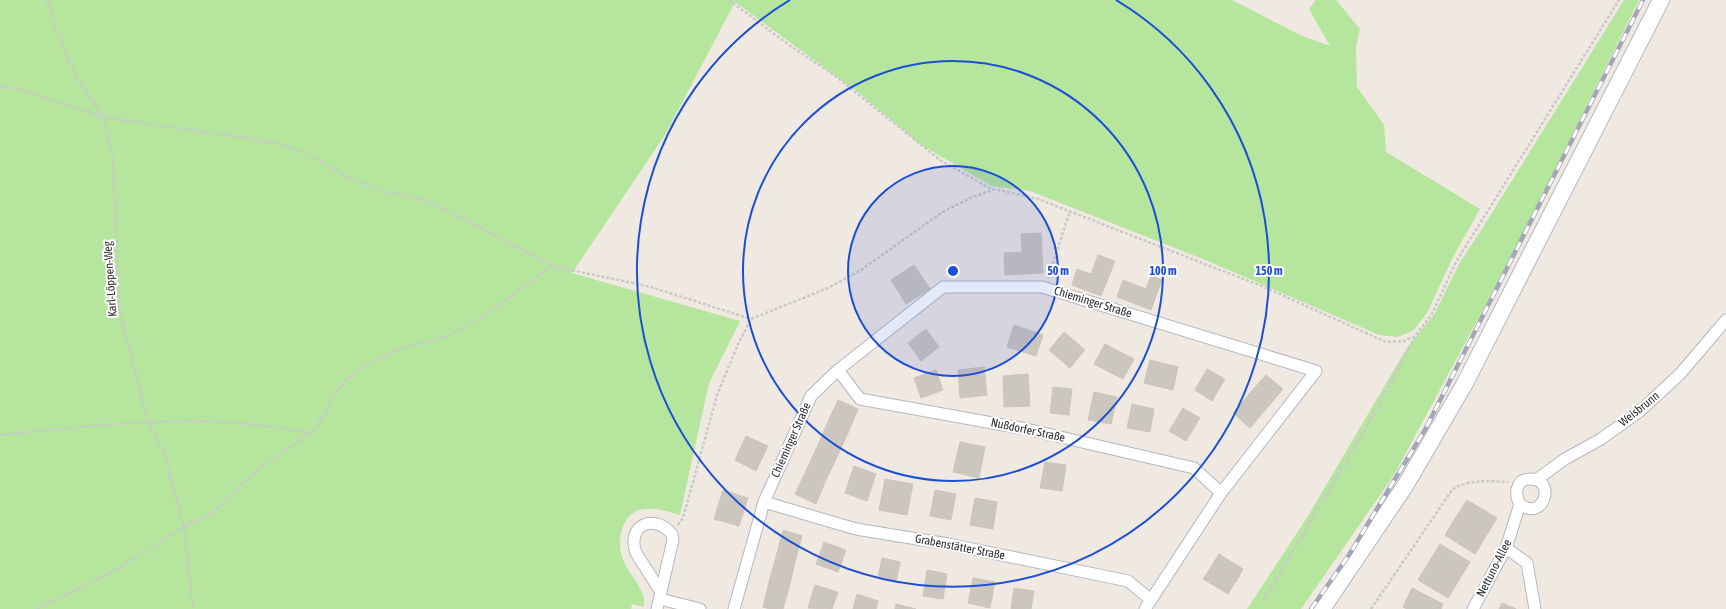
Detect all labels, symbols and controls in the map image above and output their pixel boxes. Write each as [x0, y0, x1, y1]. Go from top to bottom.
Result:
street label: Karl-Löppen-Weg [100, 240, 120, 317]
centre of rings [946, 264, 960, 278]
text: 50 m [1047, 264, 1069, 278]
text: 100 m [1149, 264, 1177, 278]
text: 150 m [1255, 264, 1283, 278]
street label: Chieminger Straße [1052, 284, 1134, 320]
street label: Weisbrunn [1616, 389, 1662, 429]
street label: Chieminger Straße [768, 400, 814, 480]
street label: Nußdorfer Straße [990, 415, 1066, 445]
street label: Grabenstätter Straße [914, 531, 1006, 563]
street label: Nettuno-Allee [1474, 537, 1514, 599]

